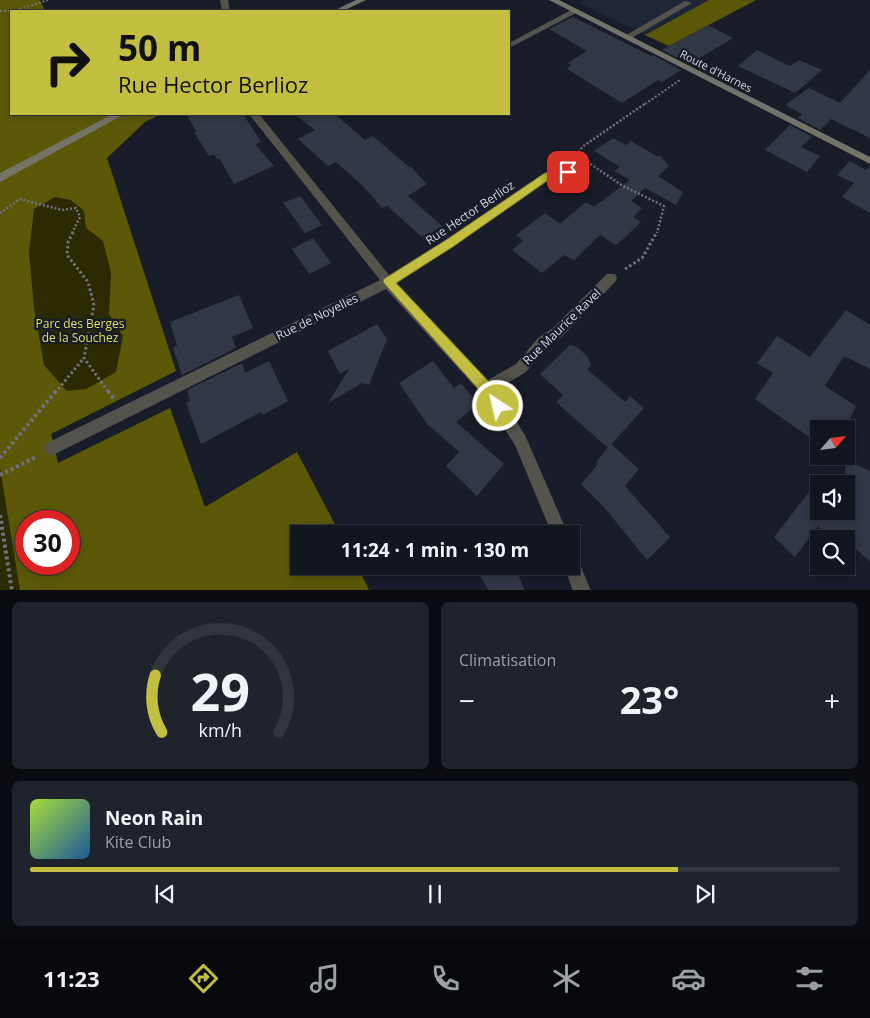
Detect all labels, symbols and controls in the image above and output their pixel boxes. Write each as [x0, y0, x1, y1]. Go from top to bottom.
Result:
text: 50 m [118, 24, 201, 71]
icon: right [35, 30, 100, 95]
street label: Route d'Harnes [678, 46, 755, 95]
text: Rue Hector Berlioz [118, 69, 308, 99]
pin [547, 151, 589, 193]
icon: arrive [554, 158, 582, 186]
street label: Rue Hector Berlioz [422, 176, 518, 249]
street label: Rue Maurice Ravel [519, 285, 605, 368]
street label: Rue de Noyelles [273, 289, 361, 344]
park label: Parc des Berges de la Souchez [36, 315, 125, 346]
position arrow [471, 379, 523, 431]
north arrow [810, 420, 855, 465]
map controls [810, 420, 855, 575]
button: sound [810, 475, 855, 520]
speed limit sign: 30 [15, 510, 80, 575]
button: search [810, 530, 855, 575]
text: 11:24 · 1 min · 130 m [341, 537, 529, 563]
text: Climatisation [459, 649, 556, 671]
text: 29 [191, 655, 250, 726]
text: 23° [620, 673, 679, 725]
text: − [459, 681, 475, 719]
text: + [824, 681, 840, 719]
text: km/h [199, 718, 242, 742]
text: Neon Rain [105, 805, 203, 831]
text: Kite Club [105, 831, 171, 853]
icon: previous [151, 880, 179, 908]
icon: pause [421, 880, 449, 908]
icon: next [691, 880, 719, 908]
icon: directions [186, 961, 221, 996]
icon: music [307, 961, 342, 996]
icon: phone [428, 961, 463, 996]
icon: climate [549, 961, 584, 996]
icon: car [671, 961, 706, 996]
icon: filters [792, 961, 827, 996]
text: 11:23 [43, 963, 100, 993]

